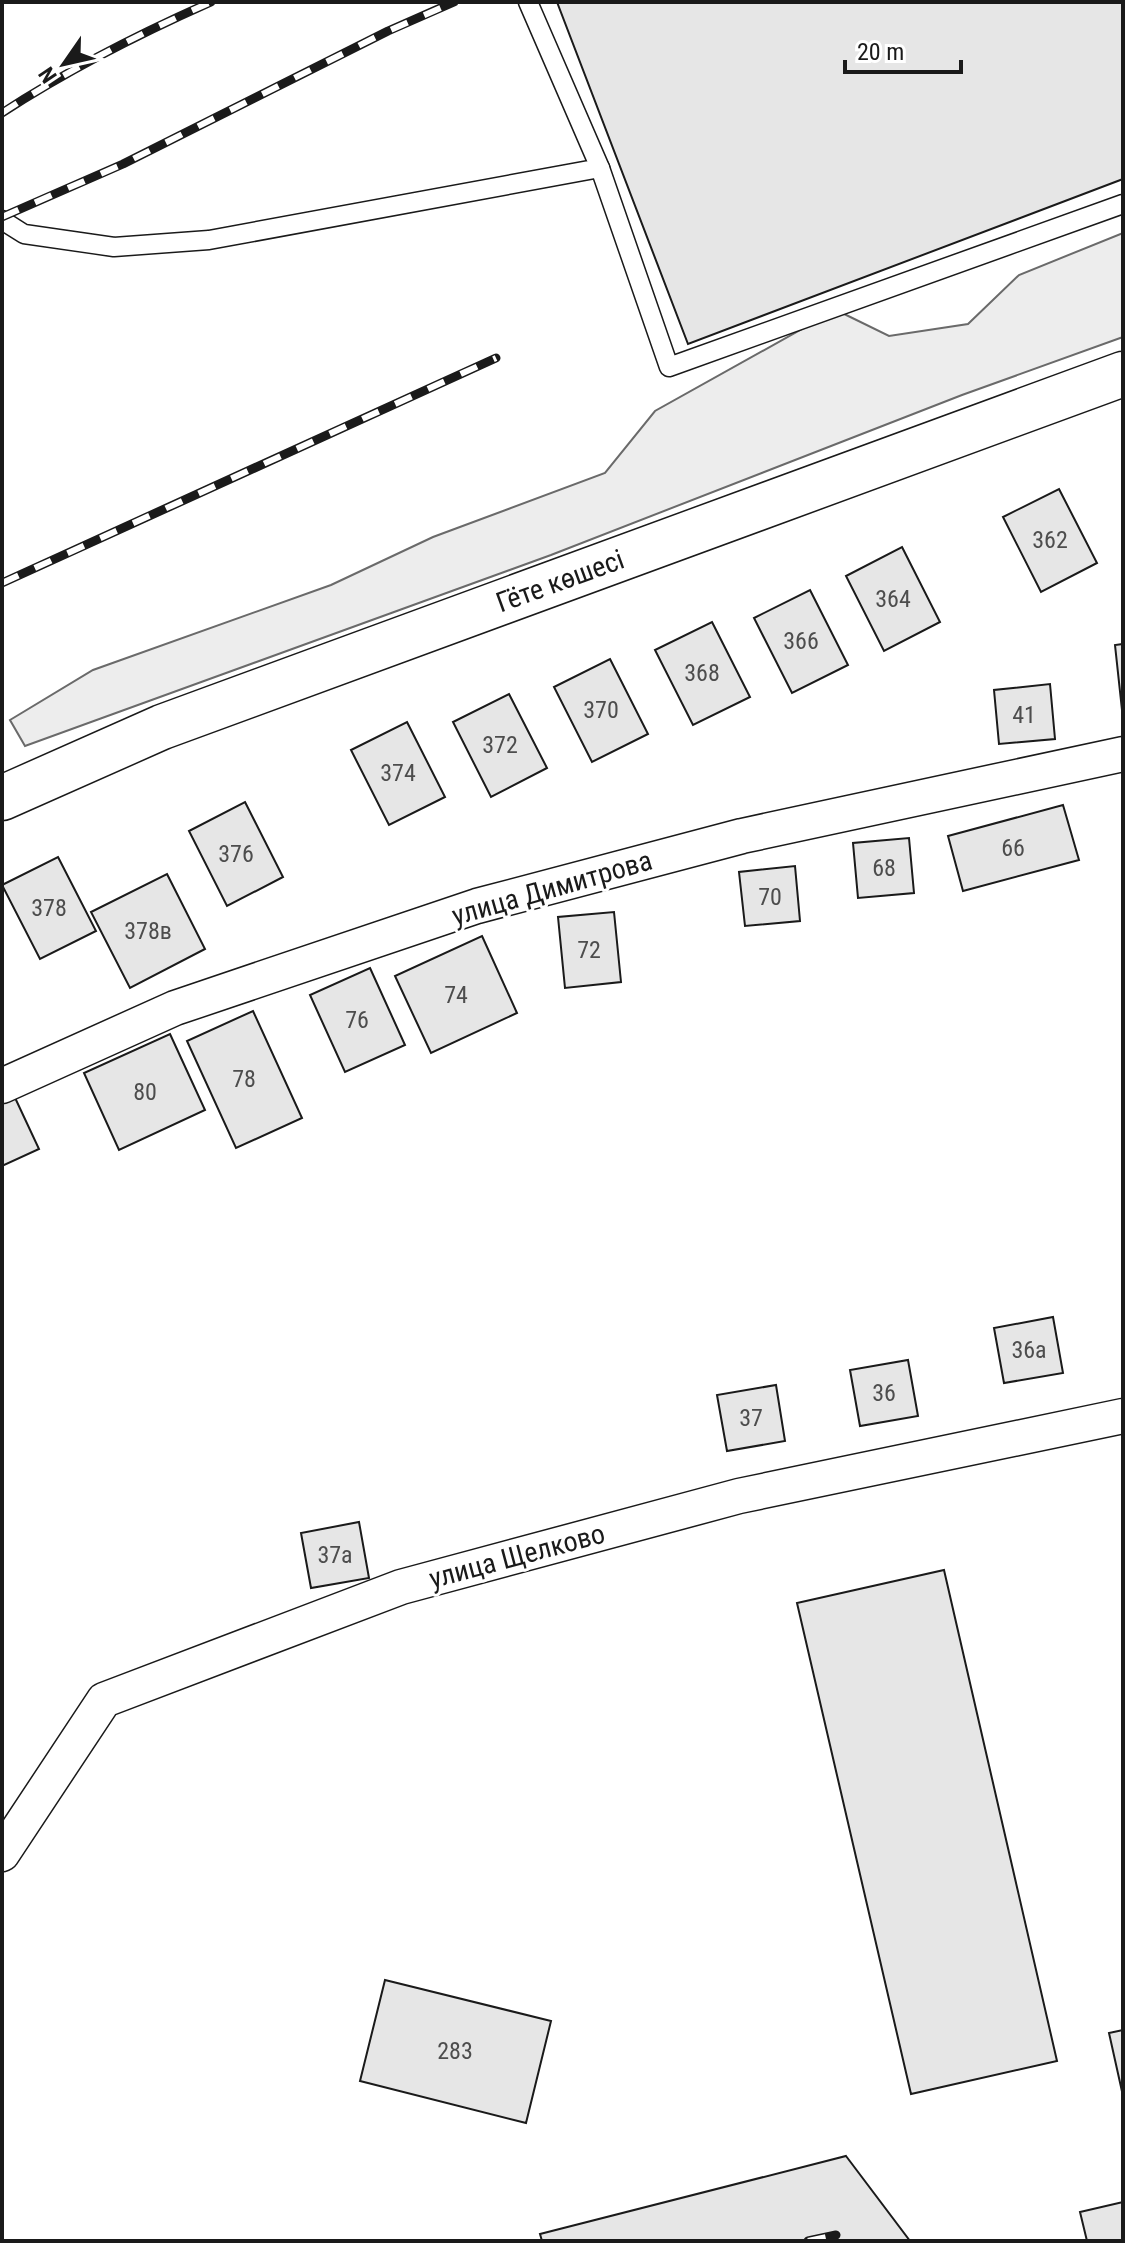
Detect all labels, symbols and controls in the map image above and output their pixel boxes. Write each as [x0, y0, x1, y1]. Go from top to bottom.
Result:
north arrow [24, 24, 104, 104]
scale bar [845, 24, 961, 74]
text: 20 m [857, 38, 904, 66]
text: N [34, 62, 62, 87]
house number: 362 [1032, 526, 1068, 554]
street label: Гёте көшесі [491, 543, 629, 619]
house number: 364 [875, 585, 911, 613]
house number: 366 [783, 627, 819, 655]
house number: 368 [684, 659, 720, 687]
house number: 370 [583, 696, 619, 724]
house number: 41 [1012, 701, 1036, 729]
house number: 372 [482, 731, 518, 759]
house number: 374 [380, 759, 416, 787]
house number: 66 [1001, 834, 1025, 862]
house number: 376 [218, 840, 254, 868]
street label: улица Димитрова [448, 844, 656, 932]
house number: 68 [872, 854, 896, 882]
house number: 70 [758, 883, 782, 911]
house number: 378 [31, 894, 67, 922]
house number: 378в [124, 917, 172, 945]
house number: 72 [577, 936, 601, 964]
house number: 74 [444, 981, 468, 1009]
house number: 76 [345, 1006, 369, 1034]
house number: 78 [232, 1065, 256, 1093]
house number: 80 [133, 1078, 157, 1106]
house number: 36а [1011, 1336, 1047, 1364]
house number: 36 [872, 1379, 896, 1407]
house number: 37 [739, 1404, 763, 1432]
street label: улица Щелково [426, 1517, 608, 1595]
house number: 37а [317, 1541, 353, 1569]
house number: 283 [437, 2037, 473, 2065]

